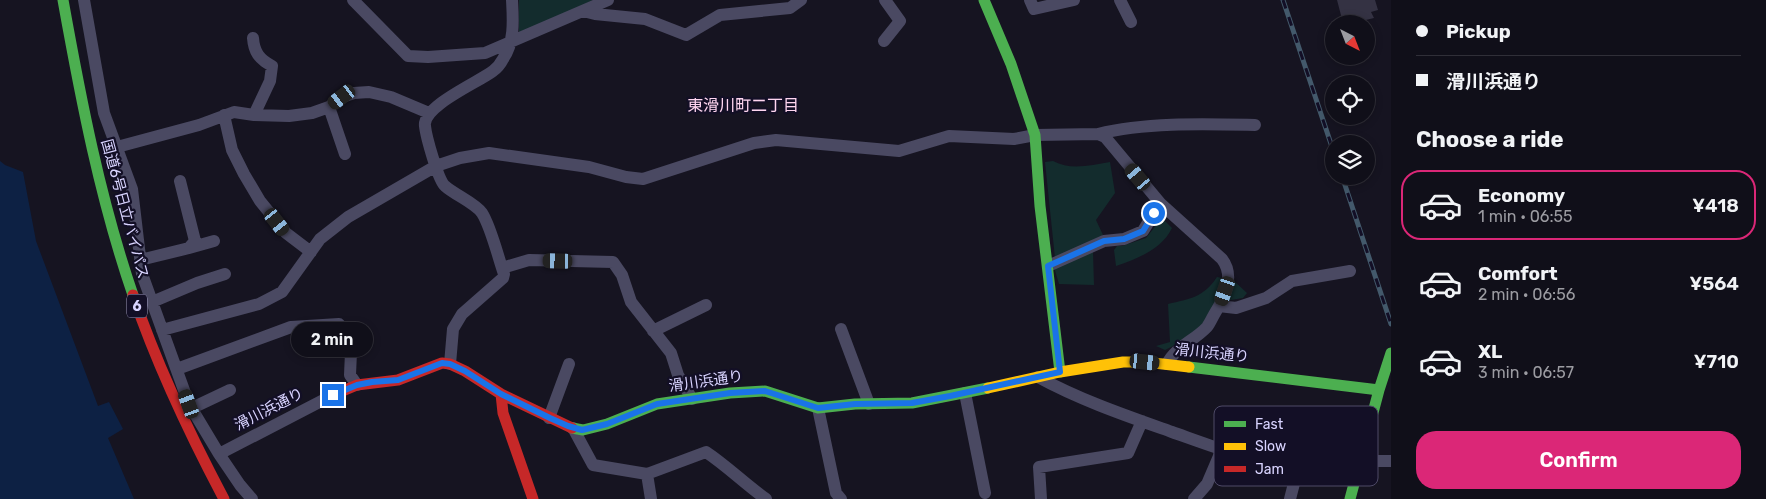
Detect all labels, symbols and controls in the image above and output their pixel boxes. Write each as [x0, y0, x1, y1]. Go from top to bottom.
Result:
north arrow [1325, 15, 1375, 65]
map controls [1325, 15, 1375, 185]
text: Pickup [1446, 20, 1511, 43]
text: 滑川浜通り [1446, 70, 1541, 93]
button: locate [1325, 75, 1375, 125]
car [325, 82, 358, 112]
district label: 東滑川町二丁目 [687, 96, 799, 115]
text: Choose a ride [1416, 126, 1563, 153]
button: layers [1325, 135, 1375, 185]
street label: 国道6号日立バイパス [98, 137, 152, 281]
car [1122, 161, 1153, 193]
icon: car [1418, 183, 1463, 228]
text: Economy [1478, 184, 1565, 207]
text: ¥418 [1692, 194, 1739, 217]
route start [1143, 202, 1165, 224]
car [261, 206, 292, 238]
text: 1 min · 06:55 [1478, 207, 1573, 226]
car [542, 253, 573, 269]
icon: car [1418, 261, 1463, 306]
text: Comfort [1478, 262, 1558, 285]
text: ¥564 [1689, 272, 1739, 295]
car [1213, 274, 1236, 308]
text: 2 min · 06:56 [1478, 285, 1575, 304]
road number: 6 [127, 294, 147, 318]
callout: 2 min [292, 322, 374, 358]
text: 2 min [311, 330, 353, 349]
icon: car [1418, 339, 1463, 384]
street label: 滑川浜通り [1174, 340, 1250, 366]
text: XL [1478, 340, 1502, 363]
text: ¥710 [1694, 350, 1739, 373]
car [1129, 353, 1160, 371]
text: 3 min · 06:57 [1478, 363, 1574, 382]
street label: 滑川浜通り [668, 367, 744, 395]
street label: 滑川浜通り [231, 384, 307, 434]
route end [322, 384, 344, 406]
car [176, 387, 201, 421]
legend [1214, 406, 1378, 486]
text: Fast [1255, 416, 1284, 433]
button: Confirm [1416, 431, 1741, 489]
text: Slow [1255, 438, 1286, 455]
text: Jam [1255, 461, 1284, 478]

